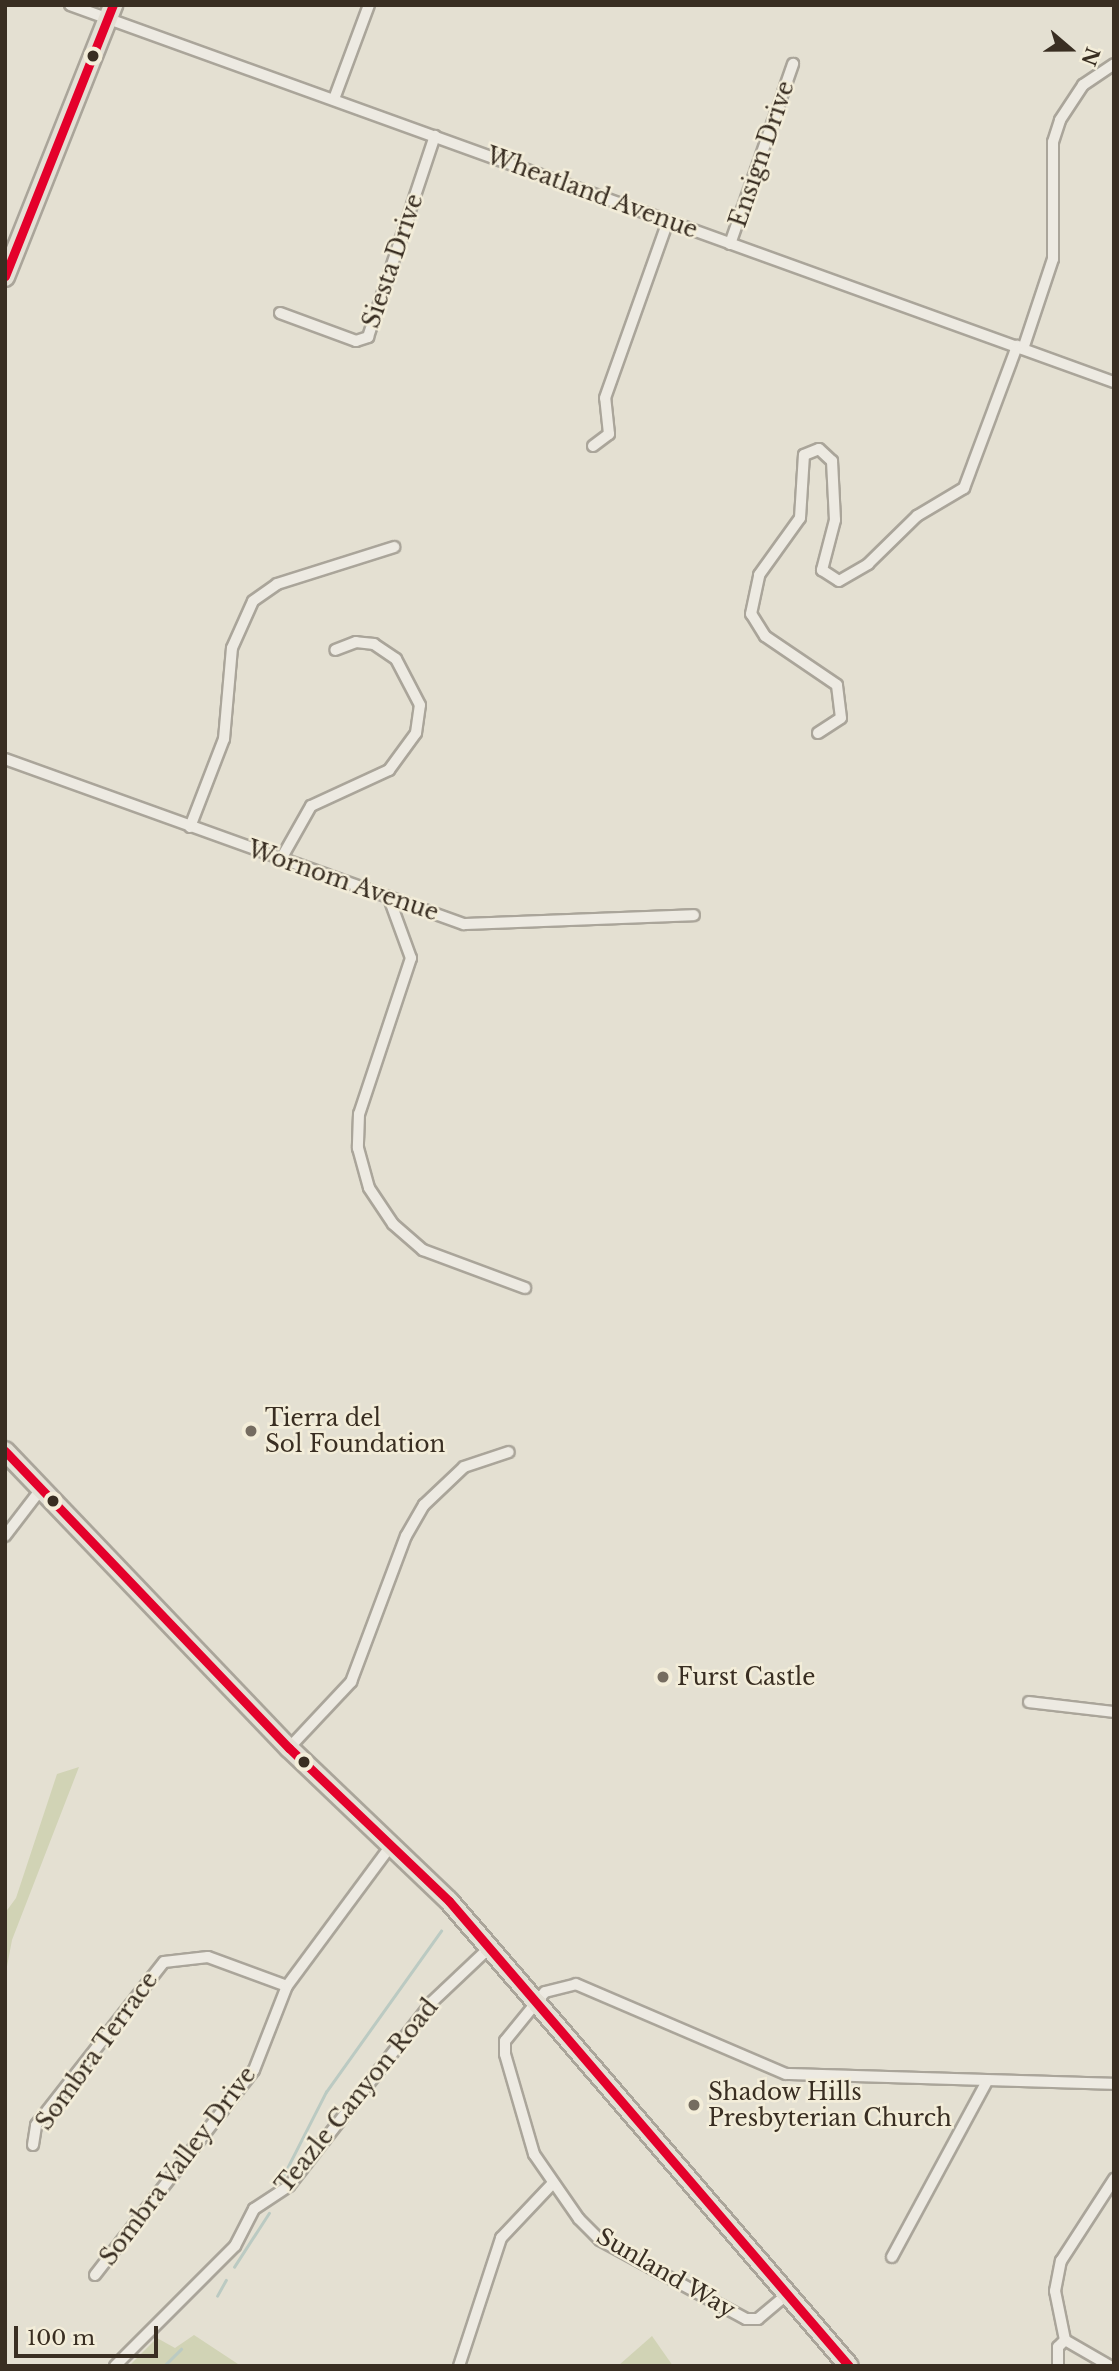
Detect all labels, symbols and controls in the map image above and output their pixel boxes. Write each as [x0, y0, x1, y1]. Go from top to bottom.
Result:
north arrow [1035, 14, 1105, 84]
text: N [1076, 44, 1104, 69]
unlabelled marker [86, 49, 100, 63]
street label: Ensign Drive [724, 77, 800, 231]
street label: Wheatland Avenue [482, 142, 702, 244]
street label: Siesta Drive [357, 190, 429, 332]
street label: Wornom Avenue [243, 835, 443, 927]
place label: Tierra del Sol Foundation [265, 1404, 445, 1458]
marker: Tierra del Sol Foundation [243, 1423, 259, 1439]
unlabelled marker [46, 1494, 60, 1508]
place label: Furst Castle [677, 1663, 816, 1691]
marker: Furst Castle [655, 1669, 671, 1685]
unlabelled marker [297, 1755, 311, 1769]
street label: Sombra Terrace [30, 1966, 164, 2136]
street label: Teazle Canyon Road [270, 1993, 444, 2199]
street label: Sombra Valley Drive [94, 2061, 262, 2271]
place label: Shadow Hills Presbyterian Church [708, 2078, 952, 2132]
marker: Shadow Hills Presbyterian Church [686, 2097, 702, 2113]
street label: Sunland Way [591, 2222, 741, 2324]
scale bar [18, 2312, 161, 2356]
text: 100 m [27, 2325, 95, 2351]

